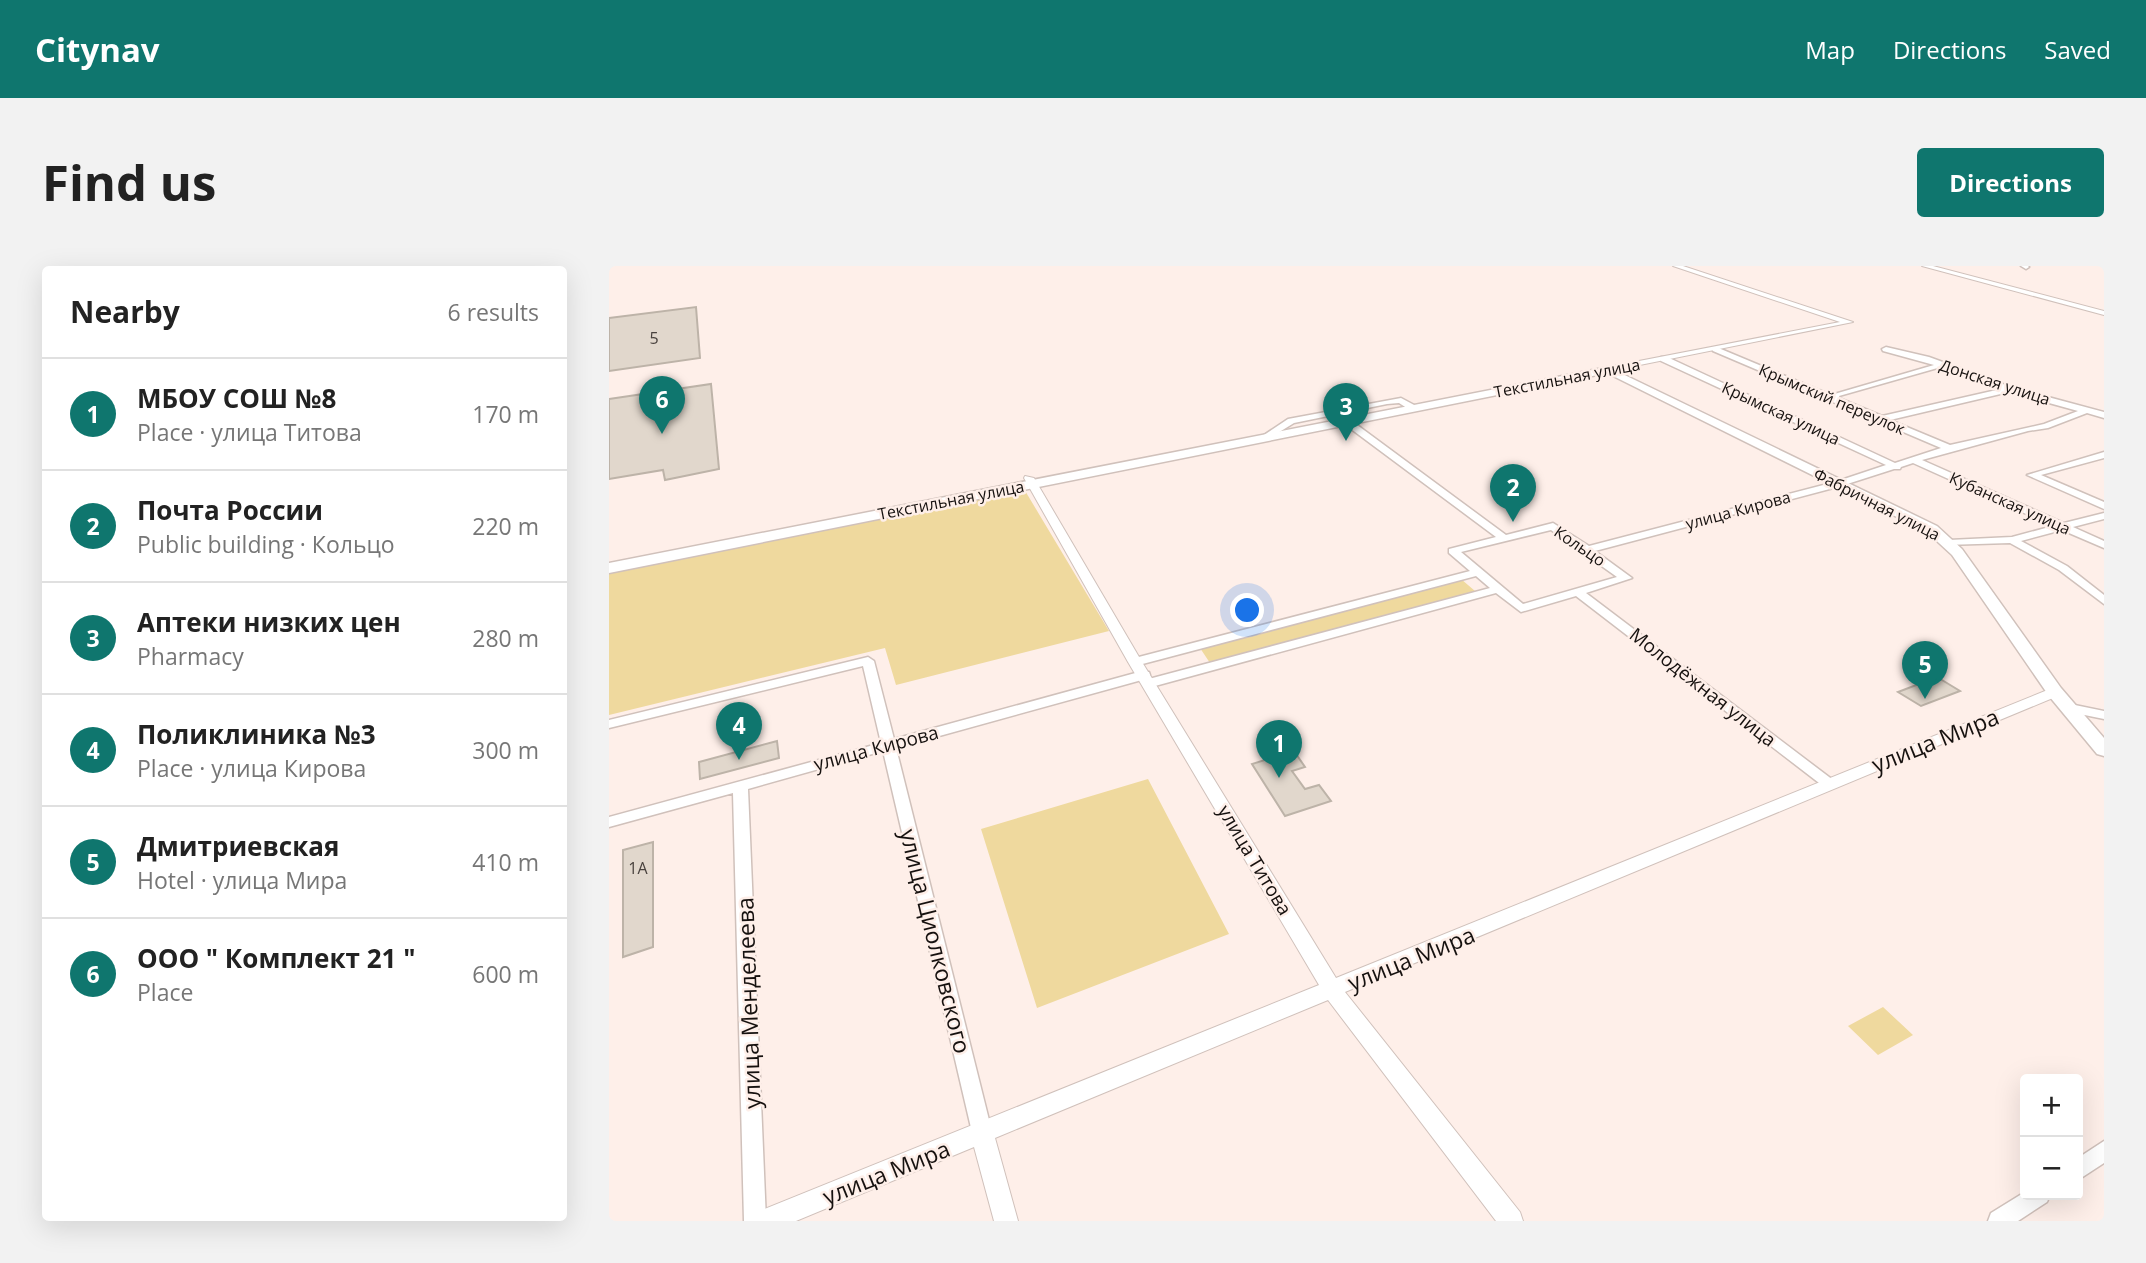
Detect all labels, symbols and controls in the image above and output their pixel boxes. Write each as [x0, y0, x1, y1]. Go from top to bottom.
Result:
text: Citynav [35, 27, 160, 72]
text: Map [1805, 33, 1855, 66]
text: Directions [1893, 33, 2006, 66]
text: Saved [2044, 33, 2111, 66]
button: Directions [1917, 148, 2104, 217]
text: Find us [42, 149, 216, 215]
text: Nearby [70, 291, 180, 332]
text: 6 results [448, 296, 539, 328]
house number: 5 [649, 327, 659, 349]
street label: Текстильная улица [1492, 353, 1642, 403]
street label: Донская улица [1937, 354, 2053, 410]
street label: Крымский переулок [1756, 358, 1909, 440]
pin: 6 [639, 376, 685, 434]
street label: Крымская улица [1719, 376, 1843, 450]
text: МБОУ СОШ №8 [137, 380, 336, 416]
pin: 3 [1323, 383, 1369, 441]
text: 1 [86, 398, 100, 430]
text: 170 m [472, 398, 539, 430]
text: Place · улица Титова [137, 416, 362, 448]
street label: Фабричная улица [1810, 463, 1944, 545]
pin: 2 [1490, 464, 1536, 522]
street label: Кубанская улица [1946, 466, 2074, 540]
street label: Текстильная улица [876, 475, 1026, 525]
street label: улица Кирова [1683, 485, 1793, 535]
text: Почта России [137, 492, 323, 528]
text: 2 [86, 510, 100, 542]
text: 220 m [472, 510, 539, 542]
street label: Кольцо [1550, 521, 1610, 571]
text: Public building · Кольцо [137, 528, 395, 560]
your location [1230, 593, 1264, 627]
text: Аптеки низких цен [137, 604, 401, 640]
text: 3 [86, 622, 100, 654]
text: 280 m [472, 622, 539, 654]
street label: Молодёжная улица [1624, 622, 1782, 752]
text: Pharmacy [137, 640, 244, 672]
pin: 5 [1902, 641, 1948, 699]
street label: улица Мира [1867, 700, 2003, 780]
pin: 4 [716, 702, 762, 760]
text: Поликлиника №3 [137, 716, 376, 752]
street label: улица Кирова [811, 719, 941, 777]
pin: 1 [1256, 720, 1302, 778]
text: 4 [86, 734, 100, 766]
text: 300 m [472, 734, 539, 766]
text: Place · улица Кирова [137, 752, 366, 784]
street label: улица Титова [1212, 800, 1298, 920]
street label: улица Циолковского [893, 825, 979, 1057]
text: Дмитриевская [137, 828, 339, 864]
text: 5 [86, 846, 100, 878]
text: 410 m [472, 846, 539, 878]
house number: 1А [628, 857, 649, 879]
text: Hotel · улица Мира [137, 864, 347, 896]
street label: улица Менделеева [728, 897, 768, 1109]
street label: улица Мира [1343, 918, 1479, 998]
text: ООО " Комплект 21 " [137, 940, 415, 976]
text: 6 [86, 958, 100, 990]
text: 600 m [472, 958, 539, 990]
text: Place [137, 976, 193, 1008]
map controls [2020, 1074, 2083, 1200]
button: + [2020, 1074, 2083, 1137]
street label: улица Мира [818, 1132, 954, 1212]
button: − [2020, 1137, 2083, 1200]

